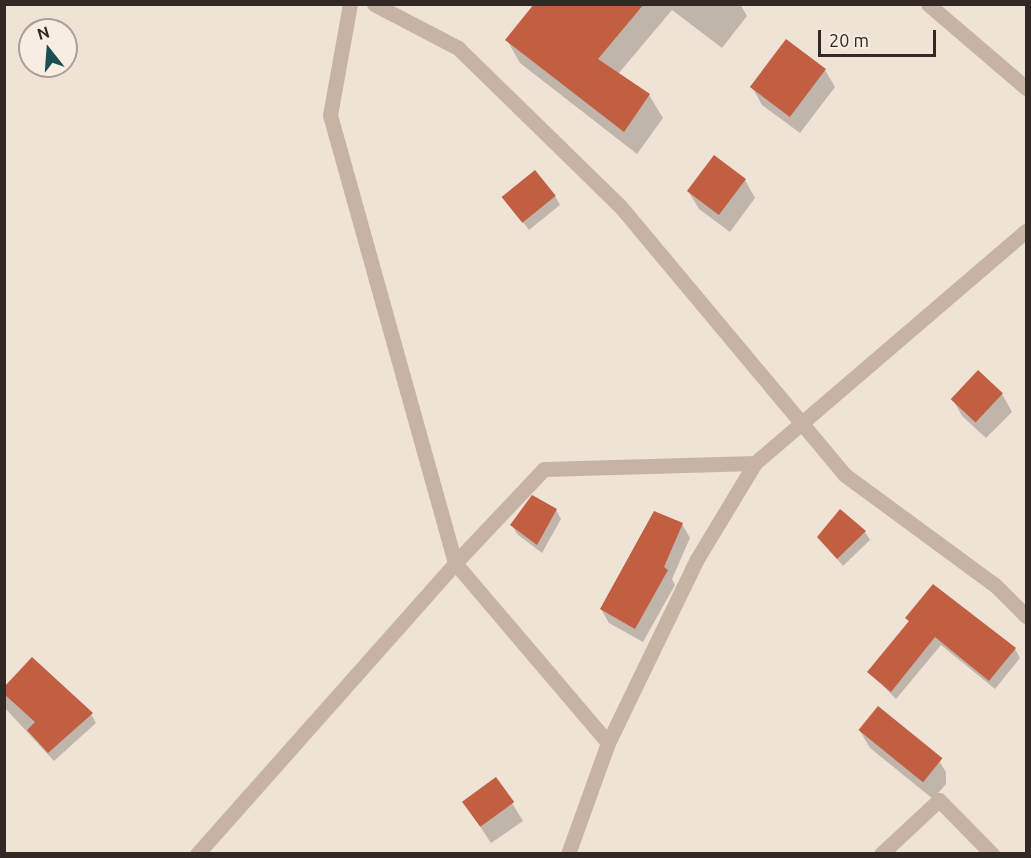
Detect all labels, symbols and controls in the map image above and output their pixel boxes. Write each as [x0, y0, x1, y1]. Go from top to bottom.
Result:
north arrow [18, 18, 78, 78]
scale bar [821, 18, 940, 56]
text: N [35, 22, 52, 43]
text: 20 m [829, 30, 869, 50]

